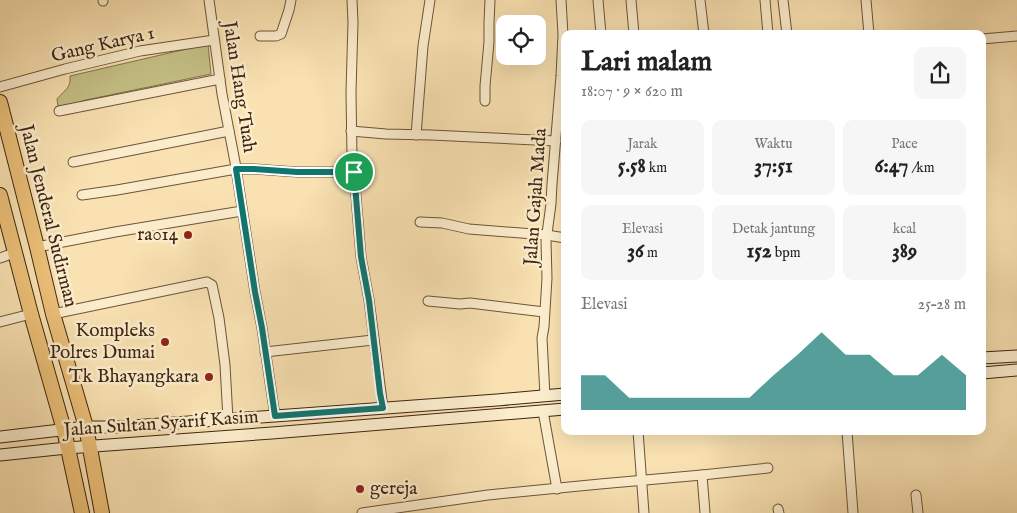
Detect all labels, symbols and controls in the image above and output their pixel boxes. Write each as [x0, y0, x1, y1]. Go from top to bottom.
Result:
map controls [496, 15, 546, 65]
button: locate [496, 15, 546, 65]
street label: Jalan Hang Tuah [216, 18, 261, 154]
street label: Gang Karya 1 [49, 21, 157, 69]
text: Lari malam [581, 45, 712, 80]
button: share [914, 47, 966, 99]
text: 18:07 · 9 × 620 m [581, 82, 683, 102]
street label: Jalan Jenderal Sudirman [13, 120, 82, 310]
street label: Jalan Gajah Mada [519, 127, 553, 269]
text: Jarak [627, 135, 658, 153]
text: Waktu [754, 135, 793, 153]
text: Pace [891, 135, 918, 153]
pin [333, 151, 375, 193]
text: 5.58 [618, 153, 646, 180]
text: 37:51 [754, 153, 793, 180]
text: 6:47 [874, 153, 908, 180]
icon: arrive [340, 158, 368, 186]
text: km [646, 159, 667, 177]
text: /km [908, 159, 935, 177]
text: Elevasi [622, 220, 663, 238]
text: Detak jantung [732, 220, 815, 238]
text: kcal [893, 220, 916, 238]
place label: ra014 [137, 223, 179, 247]
marker: ra014 [182, 229, 194, 241]
text: 36 [627, 238, 644, 265]
text: 152 [746, 238, 772, 265]
text: 389 [892, 238, 917, 265]
text: m [644, 244, 658, 262]
text: bpm [772, 244, 801, 262]
text: Elevasi [581, 295, 628, 315]
text: 25–28 m [918, 295, 966, 315]
place label: Kompleks Polres Dumai [49, 319, 155, 365]
marker: Kompleks Polres Dumai [159, 336, 171, 348]
place label: Tk Bhayangkara [69, 365, 200, 389]
marker: Tk Bhayangkara [203, 371, 215, 383]
street label: Jalan Sultan Syarif Kasim [61, 405, 260, 443]
place label: gereja [370, 477, 418, 501]
marker: gereja [354, 483, 366, 495]

